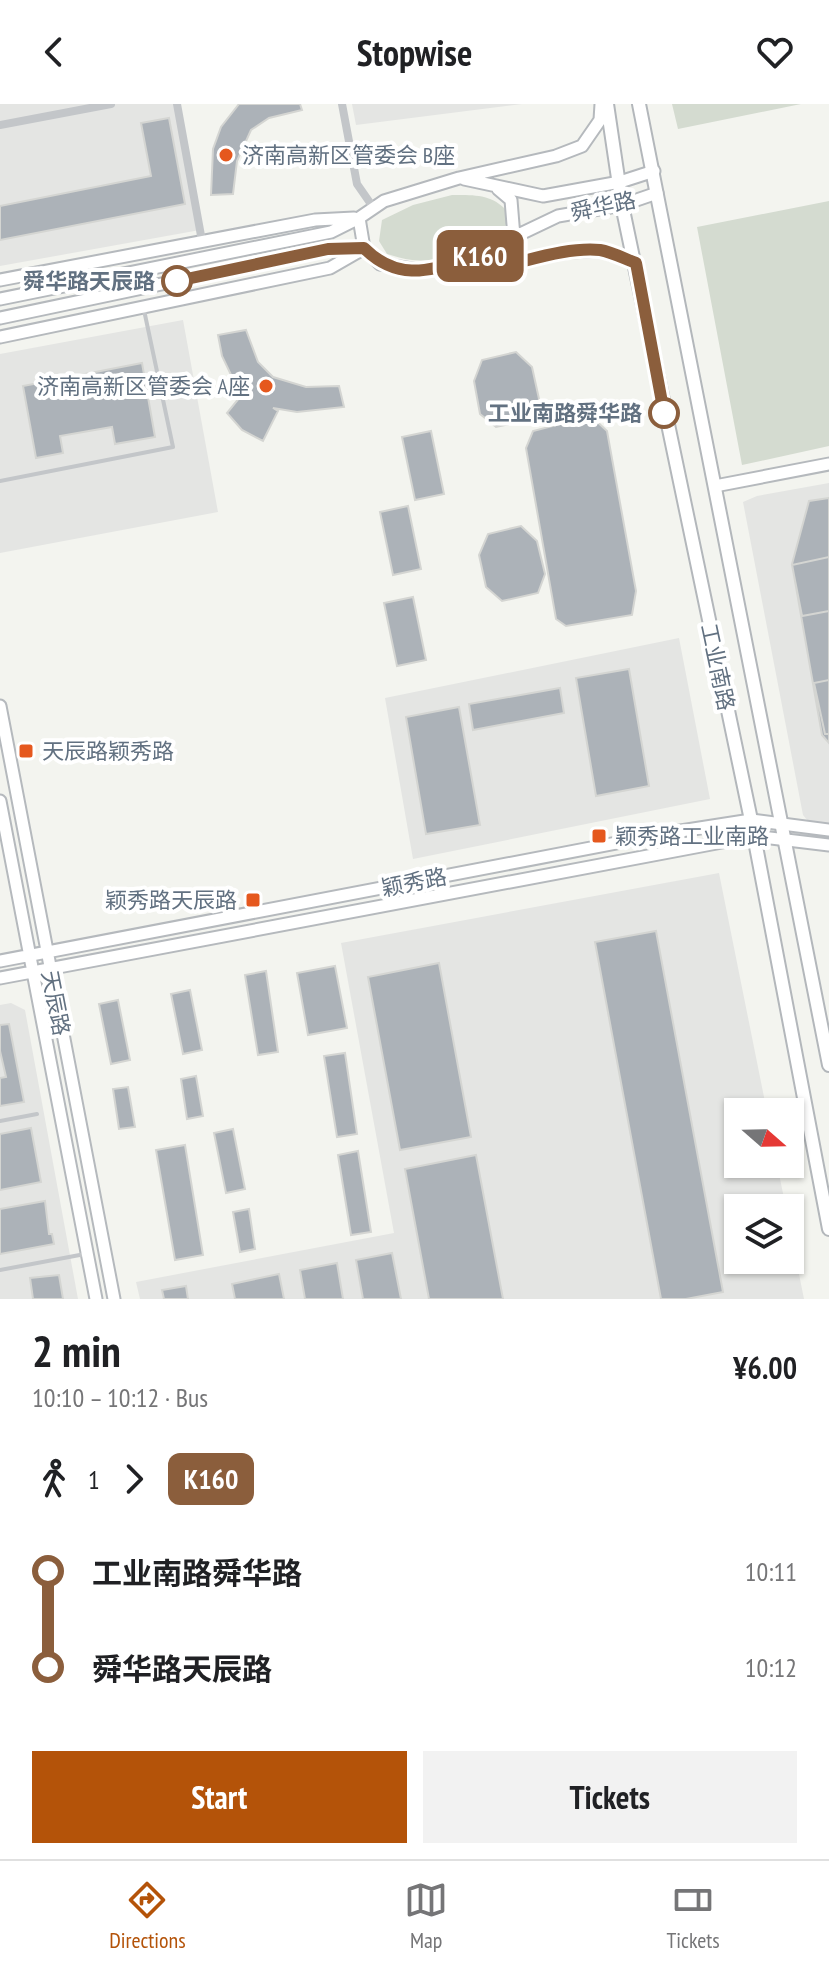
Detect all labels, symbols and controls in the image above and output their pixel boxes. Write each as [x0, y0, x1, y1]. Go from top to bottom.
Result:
text: Stopwise [357, 29, 472, 76]
icon: back [32, 30, 76, 74]
icon: heart [753, 30, 797, 74]
place label: 济南高新区管委会 B座 [242, 141, 455, 169]
marker: 济南高新区管委会 B座 [217, 146, 235, 164]
street label: 舜华路 [568, 185, 638, 227]
line badge: K160 [424, 230, 536, 282]
text: K160 [453, 237, 507, 274]
marker: 舜华路天辰路 [162, 266, 192, 296]
place label: 舜华路天辰路 [23, 267, 155, 295]
place label: 济南高新区管委会 A座 [37, 372, 250, 400]
marker: 济南高新区管委会 A座 [257, 377, 275, 395]
marker: 工业南路舜华路 [649, 398, 679, 428]
place label: 工业南路舜华路 [488, 399, 642, 427]
street label: 工业南路 [695, 621, 741, 713]
place label: 天辰路颖秀路 [42, 737, 174, 765]
marker: 天辰路颖秀路 [17, 742, 35, 760]
place label: 颖秀路工业南路 [615, 822, 769, 850]
marker: 颖秀路工业南路 [590, 827, 608, 845]
street label: 颖秀路 [379, 862, 449, 902]
place label: 颖秀路天辰路 [105, 886, 237, 914]
marker: 颖秀路天辰路 [244, 891, 262, 909]
street label: 天辰路 [36, 968, 76, 1038]
north arrow [724, 1098, 804, 1178]
map controls [724, 1098, 804, 1274]
button: layers [724, 1194, 804, 1274]
text: 2 min [32, 1322, 121, 1379]
text: ¥6.00 [733, 1348, 797, 1387]
text: 10:10 – 10:12 · Bus [32, 1381, 208, 1414]
icon: walk [32, 1457, 76, 1501]
icon: forward [112, 1457, 156, 1501]
text: K160 [184, 1460, 238, 1497]
text: 1 [88, 1463, 100, 1496]
text: 工业南路舜华路 [92, 1553, 302, 1592]
text: 10:11 [745, 1555, 797, 1588]
text: 舜华路天辰路 [92, 1649, 272, 1688]
text: 10:12 [745, 1651, 797, 1684]
button: Start [32, 1751, 407, 1843]
button: Tickets [423, 1751, 797, 1843]
tab: Directions [109, 1878, 186, 1954]
tab: Map [404, 1878, 448, 1954]
tab: Tickets [666, 1878, 720, 1954]

